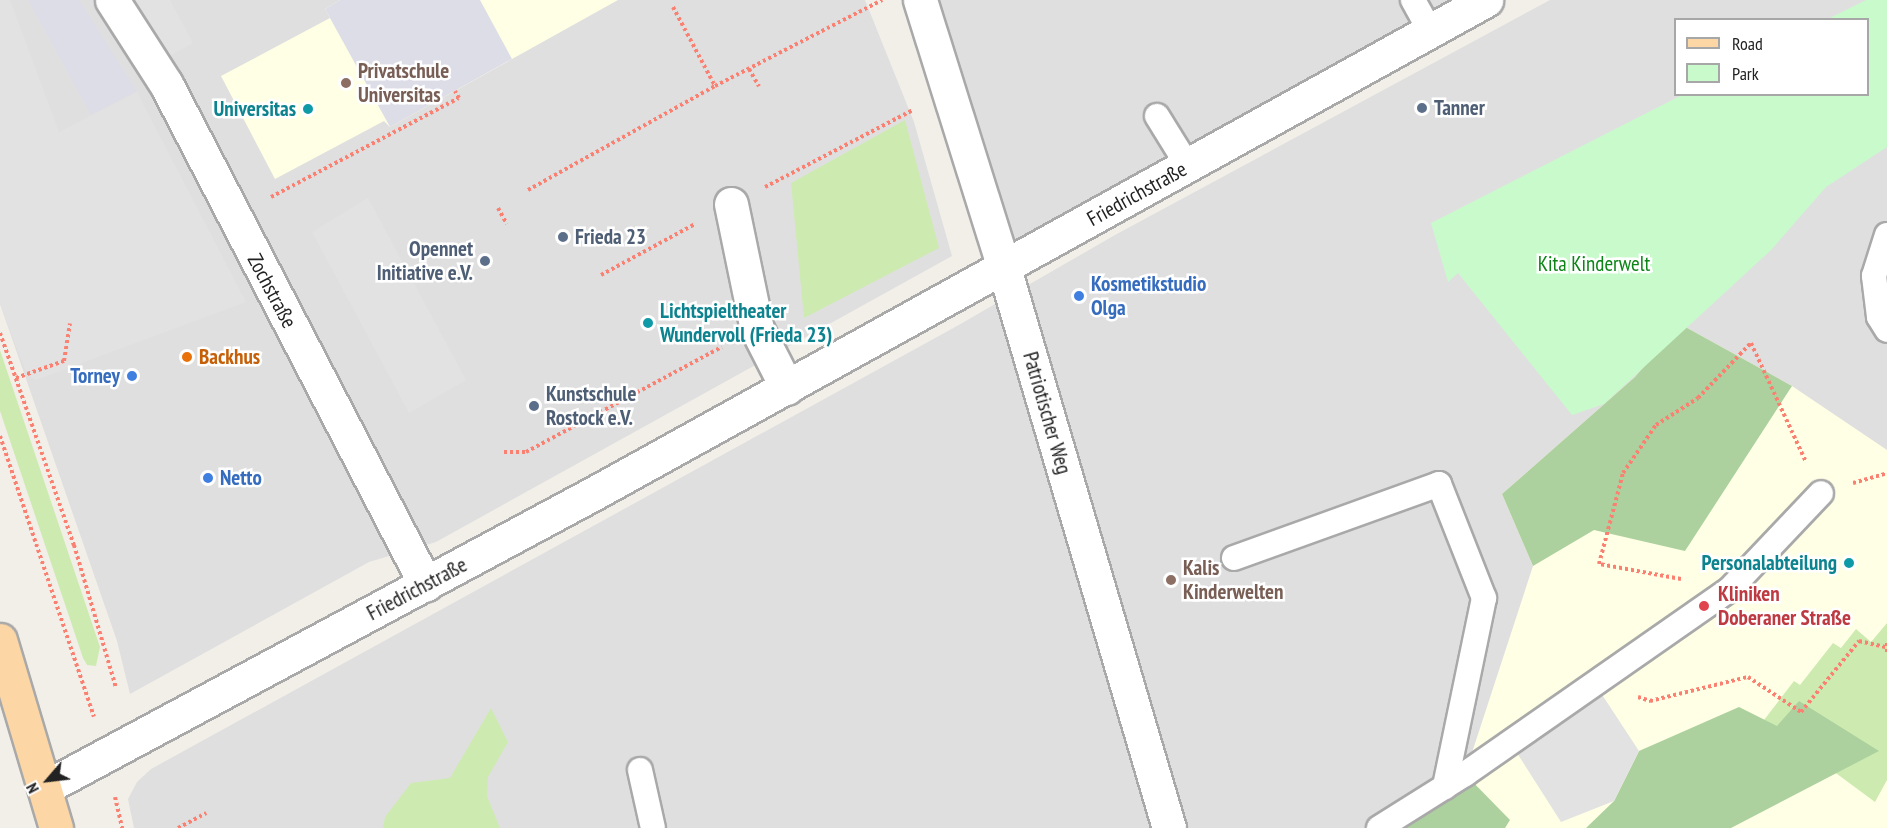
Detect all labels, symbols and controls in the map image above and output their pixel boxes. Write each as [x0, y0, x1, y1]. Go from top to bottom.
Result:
legend [1674, 18, 1869, 96]
text: Road [1732, 32, 1763, 55]
place label: Privatschule Universitas [358, 58, 449, 108]
text: Park [1732, 62, 1759, 85]
marker: Privatschule Universitas [339, 76, 353, 90]
place label: Tanner [1434, 95, 1485, 121]
place label: Universitas [213, 96, 296, 122]
marker: Tanner [1415, 101, 1429, 115]
marker: Universitas [301, 102, 315, 116]
street label: Friedrichstraße [1083, 156, 1191, 232]
place label: Frieda 23 [575, 224, 646, 250]
marker: Frieda 23 [556, 230, 570, 244]
place label: Opennet Initiative e.V. [377, 236, 473, 286]
street label: Zochstraße [242, 250, 302, 332]
park label: Kita Kinderwelt [1538, 251, 1650, 277]
marker: Opennet Initiative e.V. [478, 254, 492, 268]
place label: Kosmetikstudio Olga [1091, 271, 1206, 321]
marker: Kosmetikstudio Olga [1072, 289, 1086, 303]
place label: Lichtspieltheater Wundervoll (Frieda 23) [660, 298, 832, 348]
marker: Lichtspieltheater Wundervoll (Frieda 23) [641, 316, 655, 330]
place label: Backhus [199, 344, 260, 370]
street label: Patriotischer Weg [1017, 349, 1077, 477]
marker: Backhus [180, 350, 194, 364]
place label: Torney [70, 363, 120, 389]
marker: Torney [125, 369, 139, 383]
place label: Kunstschule Rostock e.V. [546, 381, 636, 431]
marker: Kunstschule Rostock e.V. [527, 399, 541, 413]
place label: Netto [220, 465, 262, 491]
marker: Netto [201, 471, 215, 485]
place label: Personalabteilung [1702, 550, 1837, 576]
street label: Friedrichstraße [363, 552, 471, 626]
place label: Kalis Kinderwelten [1183, 555, 1284, 605]
marker: Personalabteilung [1842, 556, 1856, 570]
marker: Kalis Kinderwelten [1164, 573, 1178, 587]
place label: Kliniken Doberaner Straße [1718, 581, 1851, 631]
marker: Kliniken Doberaner Straße [1695, 597, 1713, 615]
north arrow [18, 750, 78, 810]
text: N [21, 780, 43, 797]

